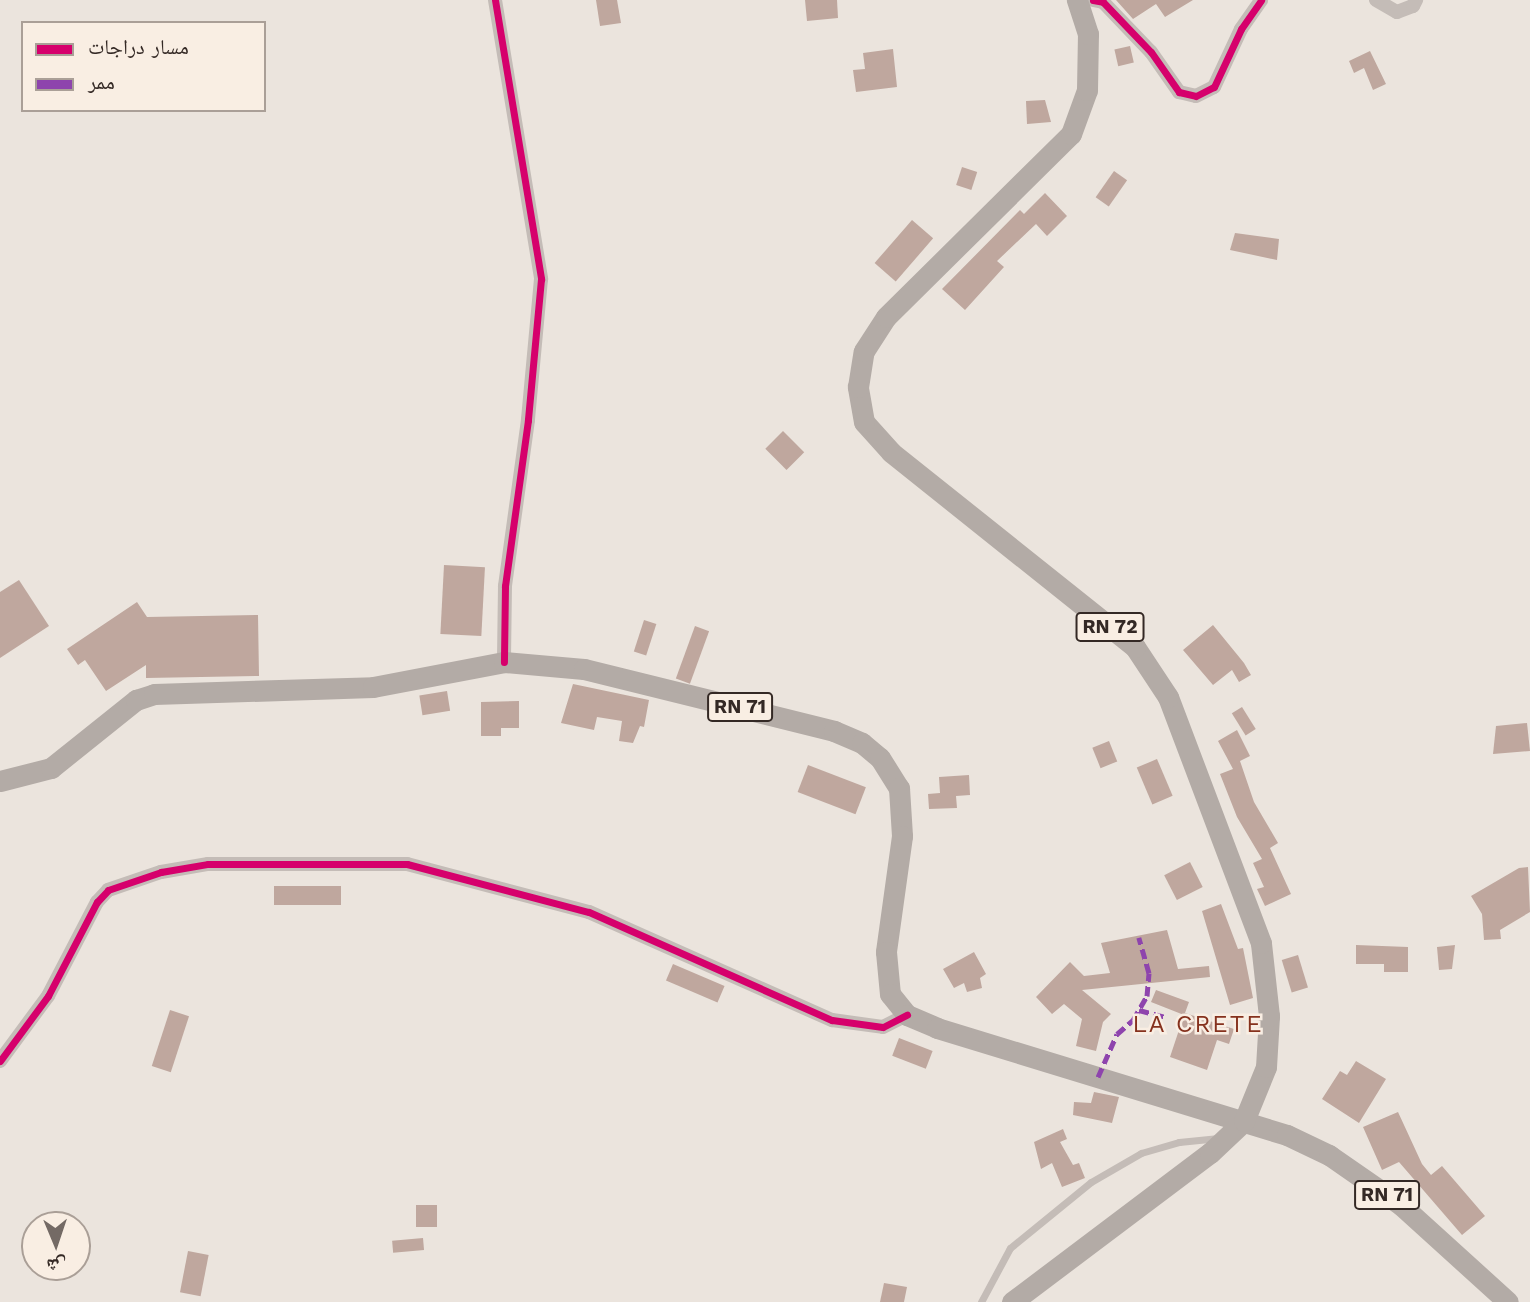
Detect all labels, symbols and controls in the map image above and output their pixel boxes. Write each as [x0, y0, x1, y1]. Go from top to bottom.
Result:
legend [21, 21, 266, 112]
text: مسار دراجات [88, 34, 189, 59]
text: ممر [88, 69, 115, 94]
road number: RN 72 [1075, 612, 1145, 642]
road number: RN 71 [707, 692, 773, 722]
district label: LA CRETE [1133, 1011, 1263, 1039]
road number: RN 71 [1354, 1180, 1420, 1210]
north arrow [21, 1211, 91, 1281]
text: ش [46, 1254, 67, 1277]

